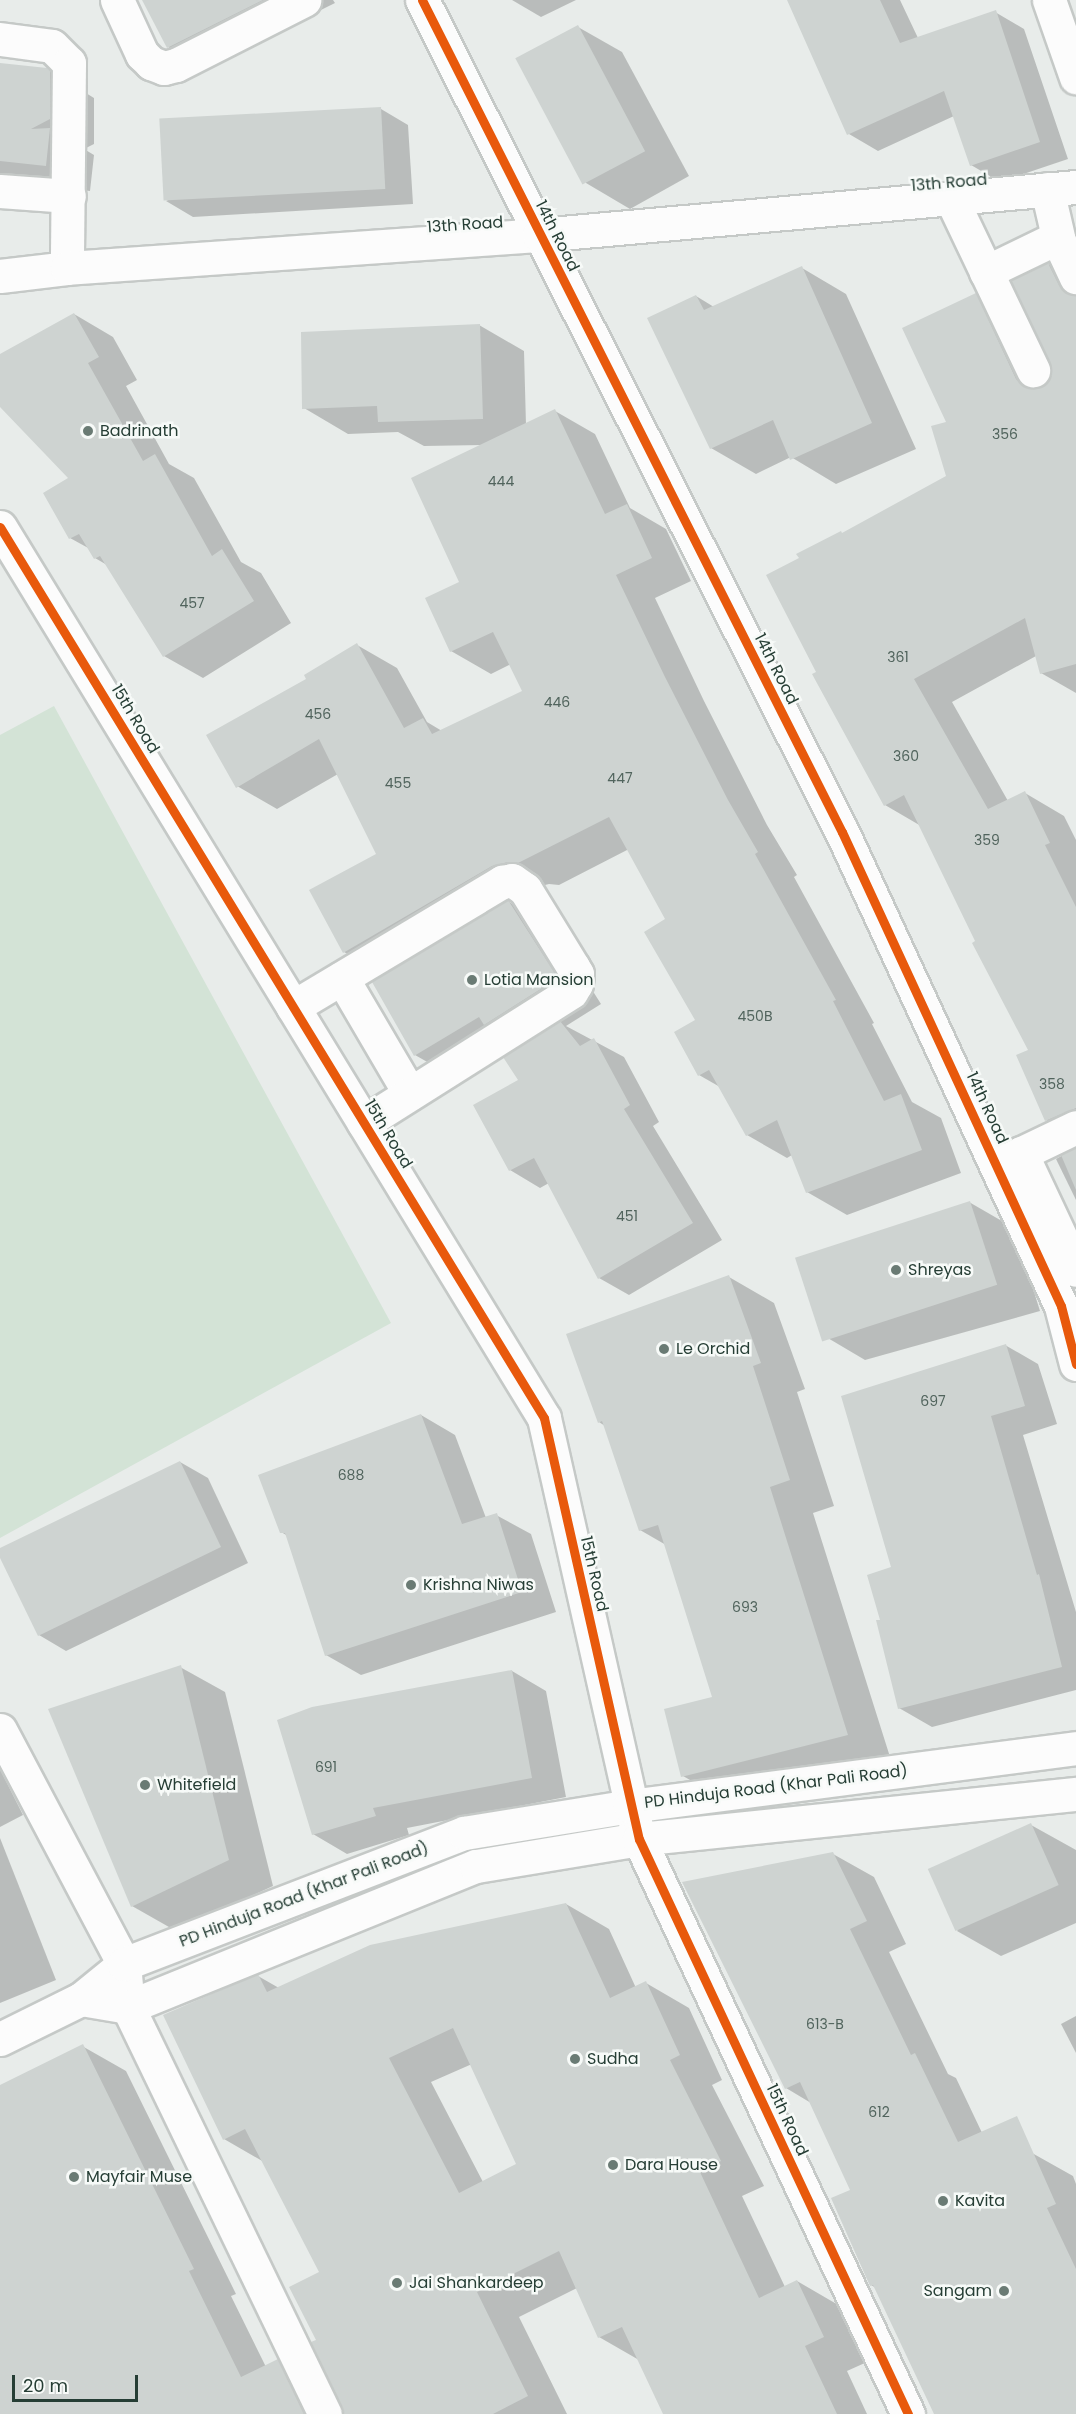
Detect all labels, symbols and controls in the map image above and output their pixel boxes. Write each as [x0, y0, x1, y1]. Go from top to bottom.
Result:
street label: 13th Road [910, 170, 988, 196]
street label: 14th Road [531, 197, 583, 275]
street label: 13th Road [426, 213, 504, 237]
place label: Badrinath [100, 421, 178, 441]
marker: Badrinath [81, 424, 95, 438]
house number: 356 [992, 426, 1018, 442]
house number: 444 [488, 473, 514, 489]
house number: 457 [179, 595, 205, 611]
street label: 14th Road [750, 630, 802, 708]
house number: 361 [887, 649, 909, 665]
street label: 15th Road [107, 681, 163, 757]
house number: 446 [544, 694, 570, 710]
house number: 456 [305, 706, 331, 722]
house number: 360 [893, 748, 919, 764]
house number: 447 [607, 770, 633, 786]
house number: 455 [385, 775, 411, 791]
house number: 359 [974, 832, 1000, 848]
place label: Lotia Mansion [484, 970, 594, 990]
marker: Lotia Mansion [465, 973, 479, 987]
house number: 450B [738, 1008, 772, 1024]
street label: 14th Road [962, 1069, 1012, 1147]
house number: 358 [1039, 1076, 1065, 1092]
street label: 15th Road [360, 1096, 416, 1172]
house number: 451 [616, 1208, 638, 1224]
place label: Shreyas [908, 1260, 972, 1280]
marker: Shreyas [889, 1263, 903, 1277]
place label: Le Orchid [676, 1339, 750, 1359]
marker: Le Orchid [657, 1342, 671, 1356]
house number: 697 [920, 1393, 946, 1409]
house number: 688 [338, 1467, 364, 1483]
street label: 15th Road [576, 1534, 612, 1614]
place label: Krishna Niwas [423, 1575, 534, 1595]
marker: Krishna Niwas [404, 1578, 418, 1592]
house number: 693 [732, 1599, 758, 1615]
house number: 691 [315, 1759, 337, 1775]
street label: PD Hinduja Road (Khar Pali Road) [643, 1761, 909, 1813]
place label: Whitefield [157, 1775, 236, 1795]
marker: Whitefield [138, 1778, 152, 1792]
street label: PD Hinduja Road (Khar Pali Road) [177, 1838, 431, 1952]
house number: 613-B [806, 2016, 844, 2032]
place label: Sudha [587, 2049, 639, 2069]
marker: Sudha [568, 2052, 582, 2066]
street label: 15th Road [762, 2081, 812, 2159]
house number: 612 [868, 2104, 890, 2120]
place label: Dara House [625, 2155, 718, 2175]
marker: Dara House [606, 2158, 620, 2172]
place label: Mayfair Muse [86, 2167, 192, 2187]
marker: Mayfair Muse [67, 2170, 81, 2184]
place label: Kavita [955, 2191, 1005, 2211]
marker: Kavita [936, 2194, 950, 2208]
place label: Jai Shankardeep [409, 2273, 544, 2293]
marker: Jai Shankardeep [390, 2276, 404, 2290]
place label: Sangam [923, 2281, 992, 2301]
marker: Sangam [997, 2284, 1011, 2298]
scale bar [15, 2363, 141, 2401]
text: 20 m [23, 2373, 68, 2398]

